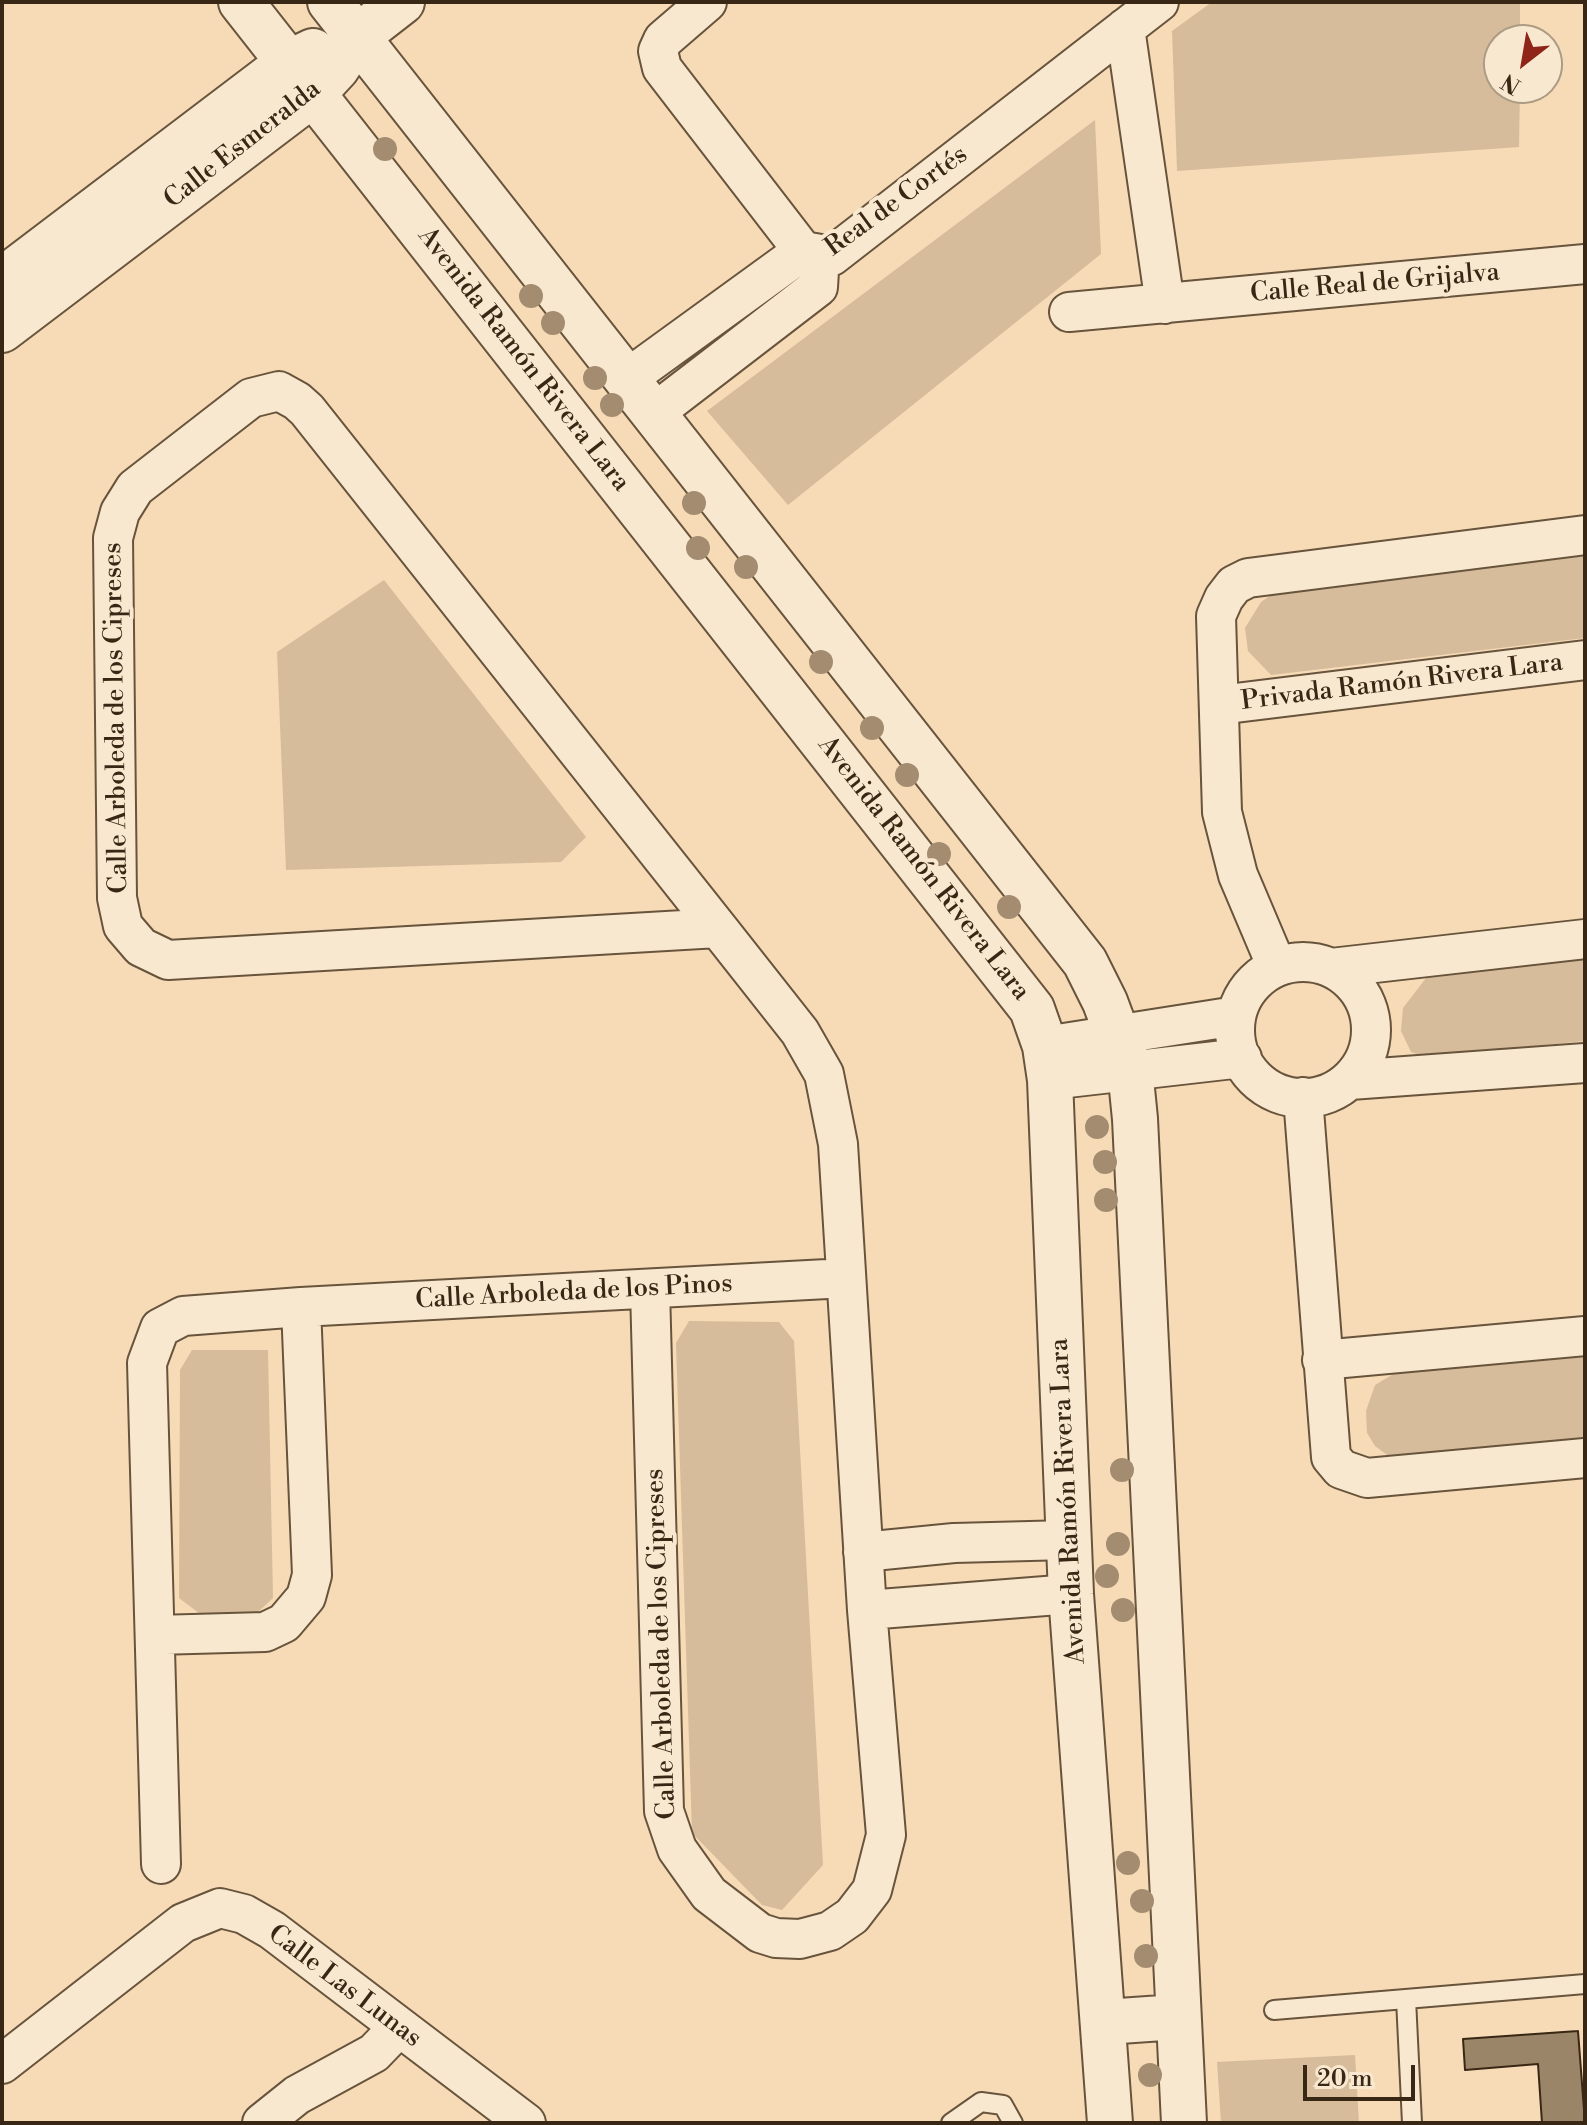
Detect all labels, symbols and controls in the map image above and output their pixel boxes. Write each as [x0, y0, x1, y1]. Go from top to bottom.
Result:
north arrow [1483, 24, 1563, 104]
text: N [1497, 67, 1526, 99]
street label: Calle Esmeralda [159, 74, 327, 216]
street label: Real de Cortés [820, 140, 974, 264]
street label: Avenida Ramón Rivera Lara [410, 222, 636, 498]
street label: Calle Real de Grijalva [1249, 258, 1501, 310]
street label: Calle Arboleda de los Cipreses [98, 542, 136, 894]
street label: Privada Ramón Rivera Lara [1239, 648, 1565, 718]
street label: Avenida Ramón Rivera Lara [810, 731, 1036, 1007]
street label: Calle Arboleda de los Pinos [415, 1269, 733, 1317]
street label: Avenida Ramón Rivera Lara [1045, 1337, 1093, 1665]
street label: Calle Arboleda de los Cipreses [640, 1468, 684, 1820]
street label: Calle Las Lunas [261, 1919, 427, 2055]
scale bar [1307, 2049, 1419, 2099]
text: 20 m [1317, 2064, 1373, 2094]

